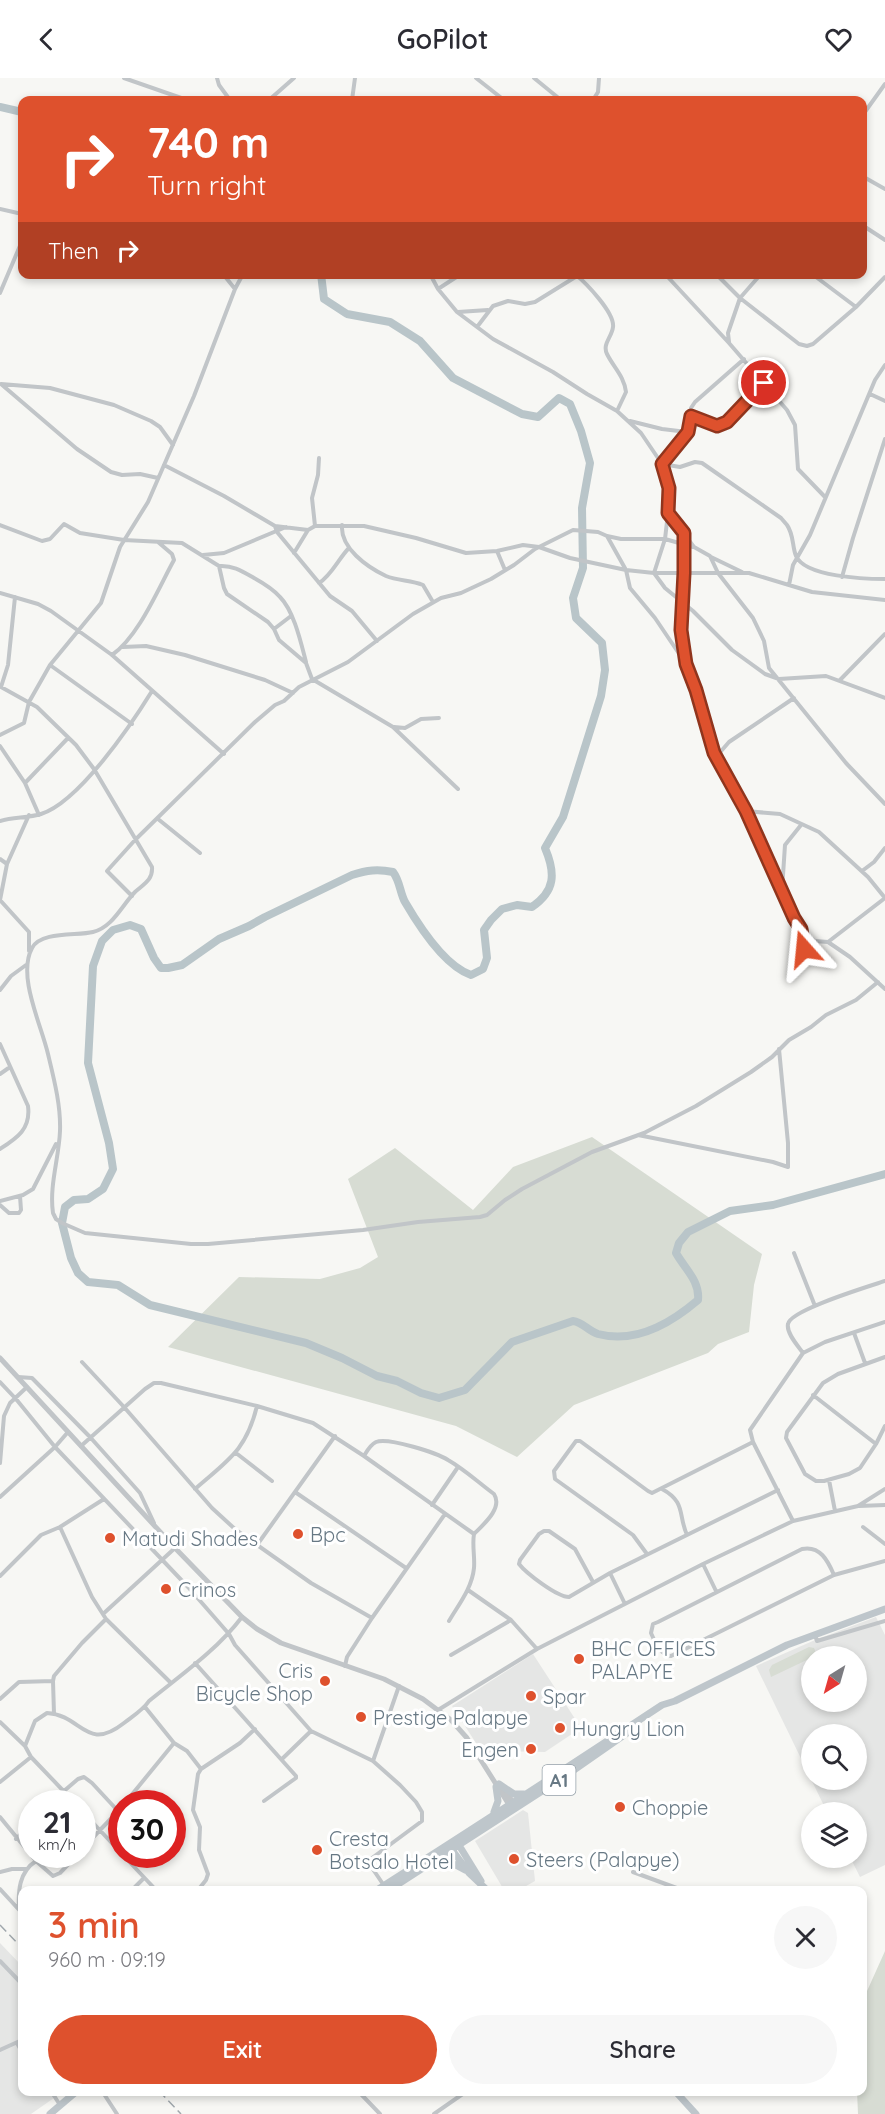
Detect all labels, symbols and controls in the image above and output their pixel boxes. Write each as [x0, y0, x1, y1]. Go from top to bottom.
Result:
text: GoPilot [397, 22, 488, 56]
icon: back [30, 23, 63, 56]
icon: heart [822, 23, 855, 56]
text: 740 m [147, 116, 269, 169]
icon: right [48, 120, 126, 198]
text: Turn right [147, 168, 266, 202]
icon: right [111, 234, 144, 267]
text: Then [48, 237, 99, 265]
pin [738, 357, 789, 408]
icon: arrive [747, 366, 780, 399]
position arrow [772, 917, 836, 981]
place label: Bpc [310, 1522, 346, 1547]
place label: Matudi Shades [122, 1526, 258, 1551]
marker: Bpc [291, 1527, 305, 1541]
marker: Matudi Shades [103, 1531, 117, 1545]
place label: Crinos [178, 1577, 236, 1602]
marker: Crinos [159, 1582, 173, 1596]
place label: BHC OFFICES PALAPYE [591, 1636, 716, 1684]
north arrow [801, 1646, 867, 1712]
map controls [801, 1646, 867, 1868]
marker: BHC OFFICES PALAPYE [572, 1652, 586, 1666]
place label: Cris Bicycle Shop [196, 1658, 313, 1706]
marker: Cris Bicycle Shop [318, 1674, 332, 1688]
place label: Spar [543, 1684, 586, 1709]
marker: Spar [524, 1689, 538, 1703]
place label: Prestige Palapye [373, 1705, 528, 1730]
marker: Prestige Palapye [354, 1710, 368, 1724]
place label: Hungry Lion [572, 1716, 685, 1741]
marker: Hungry Lion [553, 1721, 567, 1735]
button: search [801, 1724, 867, 1790]
place label: Engen [461, 1737, 519, 1762]
marker: Engen [524, 1742, 538, 1756]
road number: A1 [542, 1765, 576, 1795]
speed limit sign: 30 [108, 1790, 186, 1868]
place label: Choppie [632, 1795, 708, 1820]
marker: Choppie [613, 1800, 627, 1814]
button: layers [801, 1802, 867, 1868]
text: 21 [43, 1803, 71, 1841]
place label: Cresta Botsalo Hotel [329, 1826, 454, 1874]
text: km/h [38, 1835, 76, 1854]
marker: Cresta Botsalo Hotel [310, 1843, 324, 1857]
place label: Steers (Palapye) [526, 1847, 679, 1872]
marker: Steers (Palapye) [507, 1852, 521, 1866]
text: 3 min [48, 1902, 140, 1947]
button: close [774, 1906, 837, 1969]
text: 960 m · 09:19 [48, 1947, 166, 1972]
button: Exit [48, 2015, 437, 2084]
button: Share [449, 2015, 837, 2084]

